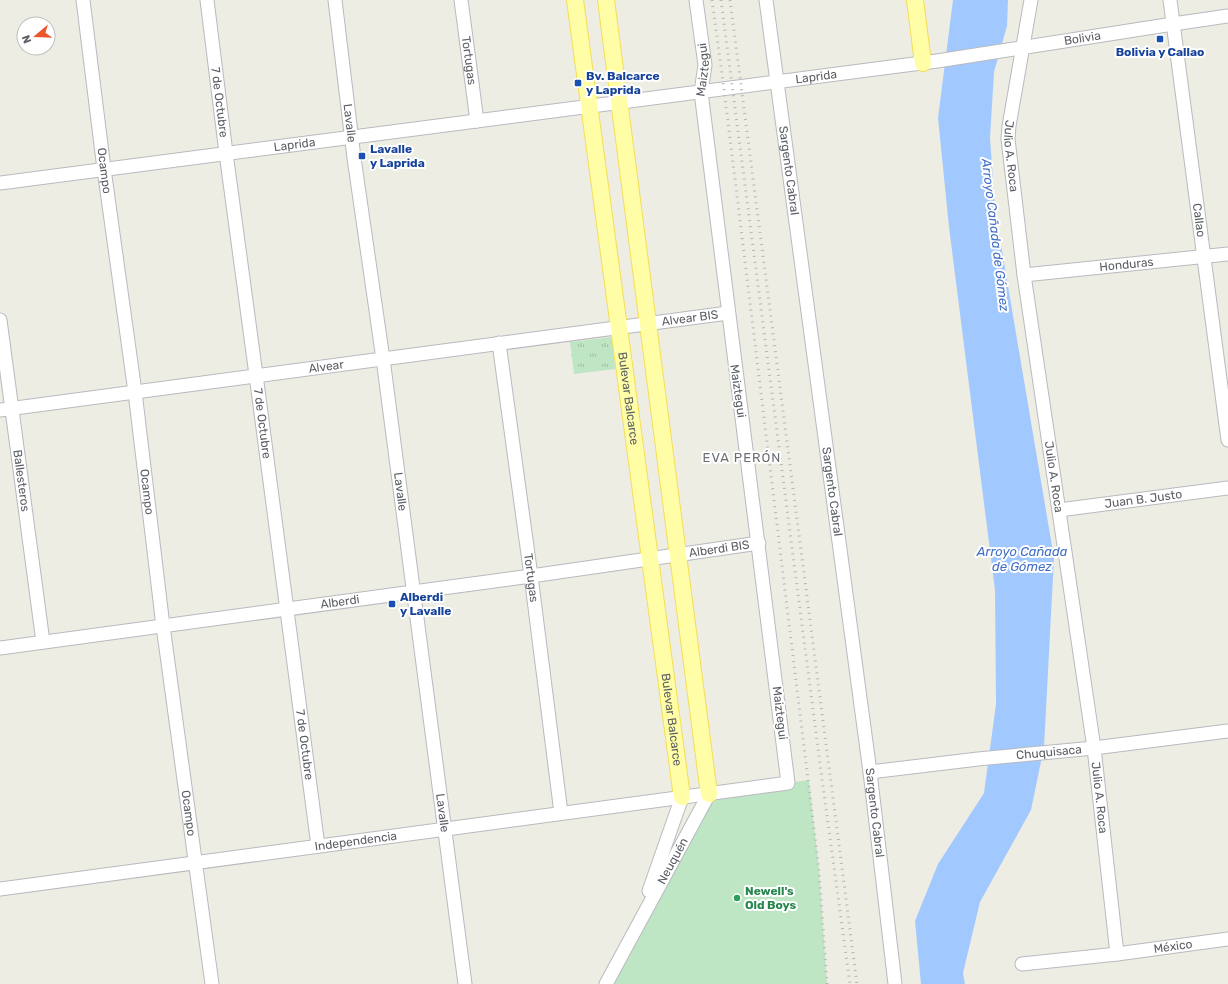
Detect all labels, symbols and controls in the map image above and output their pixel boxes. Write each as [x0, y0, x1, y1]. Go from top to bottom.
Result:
north arrow [16, 16, 56, 56]
street label: Bolivia [1063, 28, 1102, 48]
text: N [20, 33, 34, 45]
marker: Bolivia y Callao [1155, 34, 1165, 44]
street label: Tortugas [459, 35, 479, 86]
street label: Maiztegui [693, 42, 712, 97]
place label: Bolivia y Callao [1116, 45, 1204, 59]
street label: 7 de Octubre [208, 66, 231, 139]
street label: Laprida [794, 67, 838, 86]
place label: Bv. Balcarce y Laprida [586, 69, 660, 97]
marker: Bv. Balcarce y Laprida [573, 78, 583, 88]
street label: Lavalle [341, 103, 359, 144]
street label: Julio A. Roca [1001, 119, 1021, 193]
street label: Sargento Cabral [776, 125, 802, 216]
street label: Laprida [273, 135, 316, 154]
place label: Lavalle y Laprida [370, 142, 425, 170]
street label: Ocampo [94, 147, 114, 195]
marker: Lavalle y Laprida [357, 151, 367, 161]
water label: Arroyo Cañada de Gómez [979, 157, 1012, 313]
street label: Callao [1190, 202, 1208, 238]
street label: Honduras [1099, 255, 1154, 274]
street label: Alvear BIS [661, 307, 719, 329]
street label: Bulevar Balcarce [615, 351, 642, 446]
street label: Alvear [308, 357, 345, 376]
street label: Maiztegui [727, 363, 749, 419]
street label: 7 de Octubre [251, 387, 274, 460]
street label: Julio A. Roca [1042, 440, 1066, 514]
street label: Sargento Cabral [819, 446, 845, 537]
street label: Ballesteros [10, 449, 33, 512]
district label: EVA PERÓN [703, 450, 781, 465]
street label: Ocampo [137, 468, 157, 516]
street label: Lavalle [391, 471, 410, 512]
street label: Juan B. Justo [1104, 487, 1183, 511]
street label: Alberdi BIS [688, 537, 750, 560]
water label: Arroyo Cañada de Gómez [976, 544, 1068, 574]
street label: Tortugas [521, 553, 541, 603]
place label: Alberdi y Lavalle [400, 590, 451, 618]
street label: Alberdi [319, 592, 360, 611]
marker: Alberdi y Lavalle [387, 599, 397, 609]
street label: Bulevar Balcarce [658, 672, 685, 767]
street label: Maiztegui [770, 685, 790, 741]
street label: 7 de Octubre [293, 709, 316, 781]
street label: Chuquisaca [1015, 742, 1082, 762]
street label: Julio A. Roca [1089, 761, 1111, 834]
street label: Sargento Cabral [863, 767, 887, 858]
street label: Ocampo [179, 789, 199, 837]
street label: Lavalle [433, 793, 452, 833]
street label: Independencia [314, 829, 398, 854]
street label: Neuquén [654, 835, 691, 887]
place label: Newell's Old Boys [745, 884, 797, 912]
marker: Newell's Old Boys [732, 893, 742, 903]
street label: México [1153, 937, 1193, 956]

